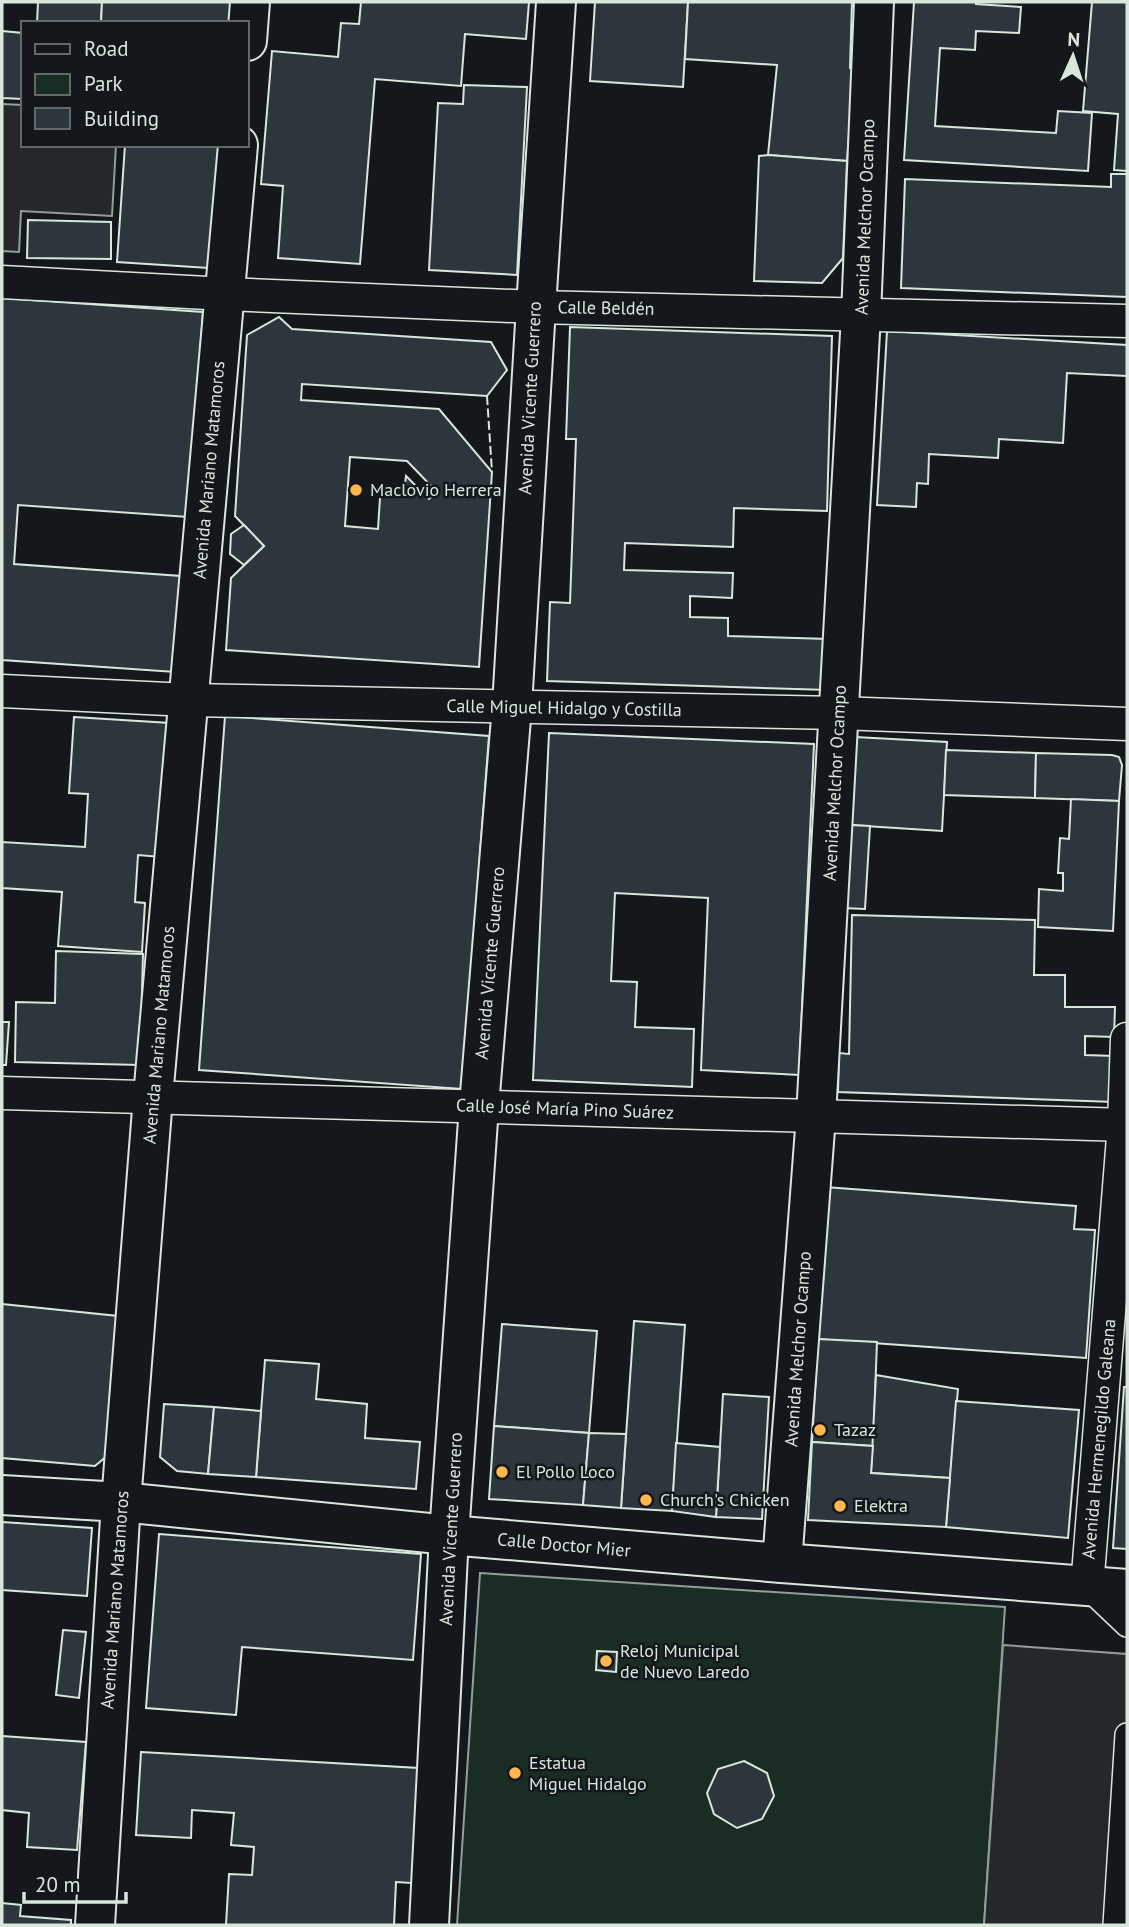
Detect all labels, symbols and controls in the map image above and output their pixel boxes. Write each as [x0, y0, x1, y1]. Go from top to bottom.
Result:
legend [21, 21, 248, 147]
north arrow [1038, 21, 1108, 91]
text: N [1067, 27, 1081, 51]
text: Road [84, 35, 128, 62]
text: Park [84, 70, 123, 97]
text: Building [84, 105, 159, 132]
street label: Avenida Melchor Ocampo [850, 119, 879, 315]
street label: Calle Beldén [557, 295, 655, 320]
street label: Avenida Vicente Guerrero [513, 301, 546, 495]
street label: Avenida Mariano Matamoros [188, 360, 229, 580]
place label: Maclovio Herrera [370, 478, 502, 501]
marker: Maclovio Herrera [348, 482, 364, 498]
street label: Avenida Melchor Ocampo [818, 684, 851, 882]
street label: Calle Miguel Hidalgo y Costilla [446, 694, 682, 721]
street label: Avenida Vicente Guerrero [470, 865, 509, 1060]
street label: Avenida Mariano Matamoros [138, 925, 179, 1145]
street label: Calle José María Pino Suárez [456, 1093, 674, 1124]
street label: Avenida Melchor Ocampo [779, 1250, 816, 1448]
street label: Avenida Hermenegildo Galeana [1077, 1318, 1120, 1560]
place label: Tazaz [834, 1418, 876, 1441]
marker: Tazaz [812, 1422, 828, 1438]
street label: Avenida Vicente Guerrero [434, 1432, 467, 1626]
place label: El Pollo Loco [516, 1460, 615, 1483]
marker: El Pollo Loco [494, 1464, 510, 1480]
place label: Church's Chicken [660, 1488, 790, 1511]
street label: Avenida Mariano Matamoros [95, 1490, 134, 1710]
marker: Church's Chicken [638, 1492, 654, 1508]
place label: Elektra [854, 1494, 908, 1517]
marker: Elektra [832, 1498, 848, 1514]
street label: Calle Doctor Mier [496, 1527, 632, 1562]
place label: Reloj Municipal de Nuevo Laredo [620, 1639, 750, 1683]
marker: Reloj Municipal de Nuevo Laredo [598, 1653, 614, 1669]
place label: Estatua Miguel Hidalgo [529, 1751, 647, 1795]
marker: Estatua Miguel Hidalgo [507, 1765, 523, 1781]
scale bar [24, 1860, 126, 1904]
text: 20 m [35, 1871, 81, 1898]

